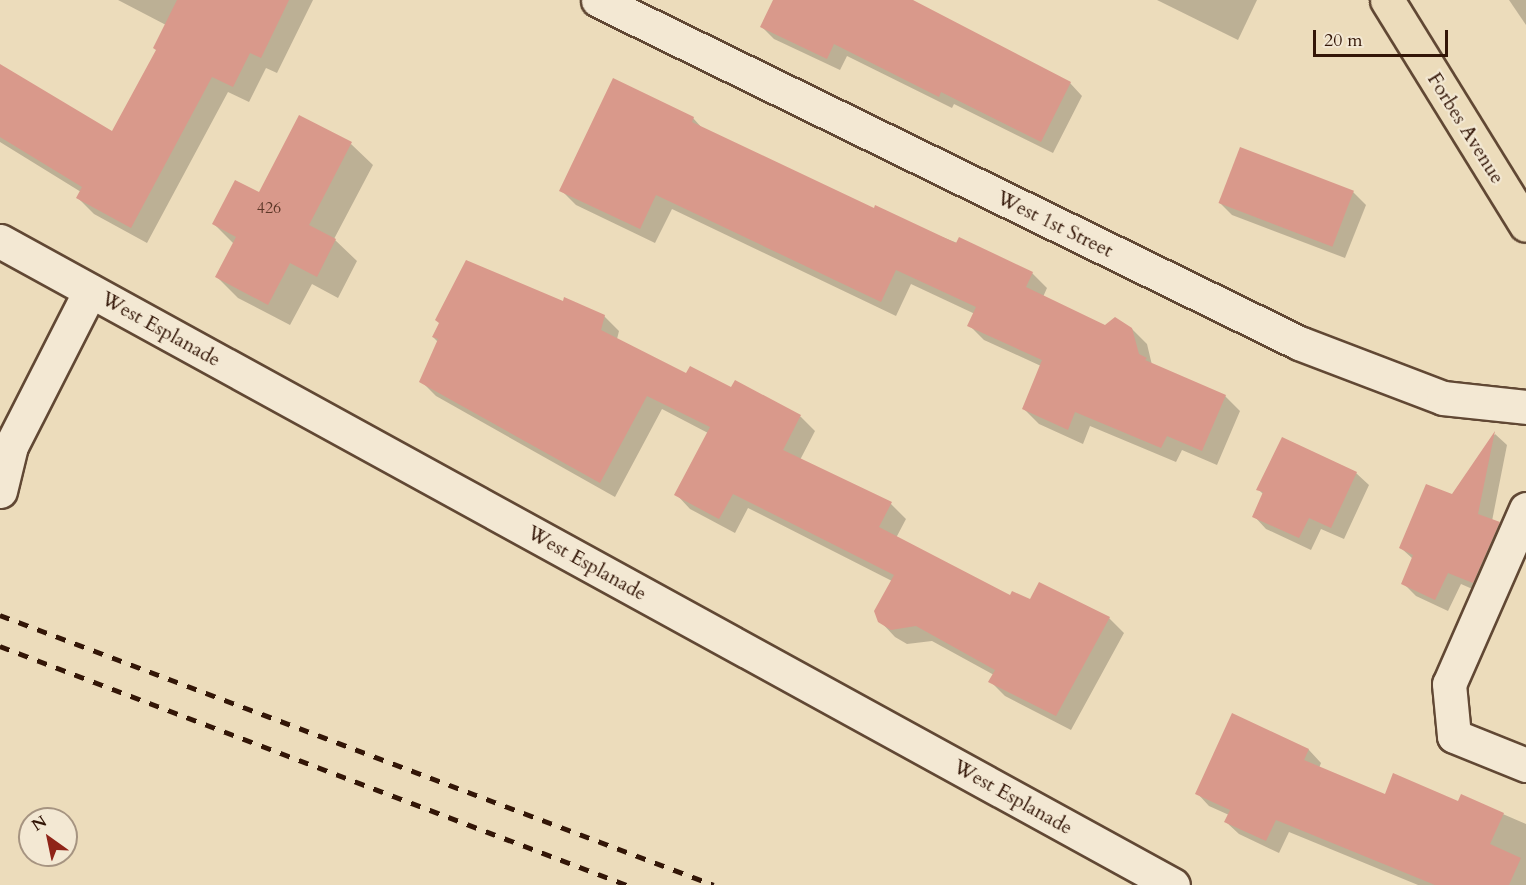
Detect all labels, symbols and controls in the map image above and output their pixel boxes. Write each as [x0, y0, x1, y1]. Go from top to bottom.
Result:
scale bar [1316, 18, 1451, 56]
text: 20 m [1324, 28, 1363, 53]
street label: Forbes Avenue [1422, 68, 1510, 188]
street label: West 1st Street [993, 186, 1117, 262]
house number: 426 [257, 198, 281, 218]
street label: West Esplanade [97, 286, 225, 372]
street label: West Esplanade [523, 520, 651, 606]
street label: West Esplanade [949, 754, 1077, 840]
north arrow [18, 807, 78, 867]
text: N [27, 811, 51, 837]

